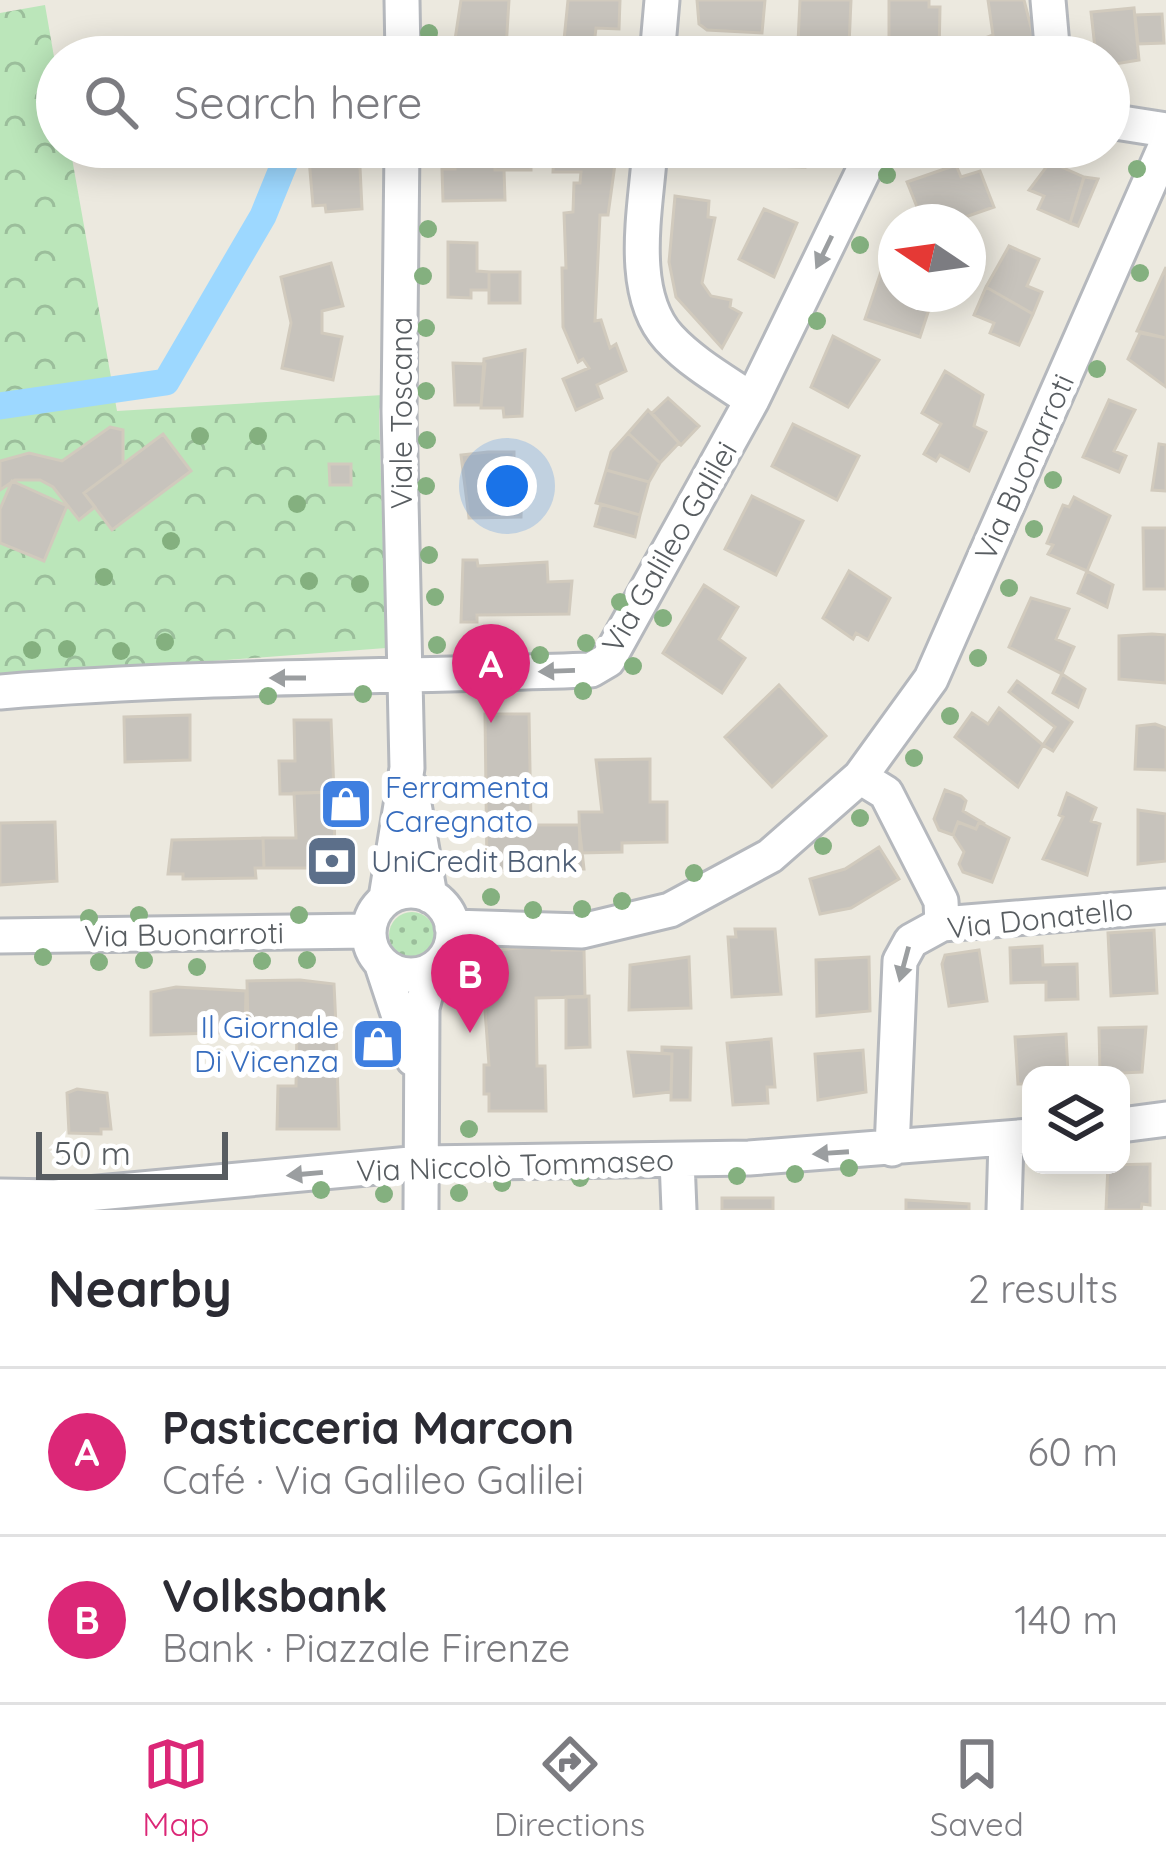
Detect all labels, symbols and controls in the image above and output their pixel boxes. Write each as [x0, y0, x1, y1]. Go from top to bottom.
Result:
search box [36, 36, 1130, 168]
icon: search [78, 69, 144, 135]
text: Search here [174, 74, 422, 130]
north arrow [878, 204, 986, 312]
one-way arrow [814, 235, 834, 270]
street label: Viale Toscana [382, 317, 420, 509]
street label: Via Buonarroti [966, 368, 1082, 566]
street label: Via Galileo Galilei [593, 434, 745, 660]
your location [477, 456, 537, 516]
pin: A [452, 624, 530, 723]
one-way arrow [537, 662, 575, 681]
one-way arrow [268, 668, 306, 688]
place label: Ferramenta Caregnato [385, 768, 549, 840]
shop icon: Ferramenta Caregnato [318, 776, 374, 832]
bank icon: UniCredit Bank [304, 833, 360, 889]
place label: UniCredit Bank [371, 842, 578, 880]
street label: Via Donatello [945, 889, 1135, 947]
street label: Via Buonarroti [84, 913, 284, 955]
pin: B [431, 934, 509, 1033]
one-way arrow [894, 946, 913, 983]
place label: Il Giornale Di Vicenza [194, 1008, 339, 1080]
shop icon: Il Giornale Di Vicenza [350, 1016, 406, 1072]
map controls [1022, 1066, 1130, 1174]
button: layers [1022, 1066, 1130, 1174]
scale bar [36, 1126, 228, 1179]
text: 50 m [54, 1132, 131, 1173]
street label: Via Niccolò Tommaseo [355, 1140, 675, 1190]
one-way arrow [812, 1143, 849, 1162]
one-way arrow [286, 1165, 323, 1184]
text: Nearby [48, 1256, 232, 1320]
text: 2 results [968, 1264, 1118, 1313]
text: Pasticceria Marcon [162, 1399, 574, 1455]
text: A [75, 1427, 99, 1476]
text: 60 m [1028, 1427, 1118, 1476]
text: Café · Via Galileo Galilei [162, 1455, 584, 1504]
text: Volksbank [162, 1567, 388, 1623]
text: B [74, 1595, 100, 1644]
text: 140 m [1014, 1595, 1118, 1644]
text: Bank · Piazzale Firenze [162, 1623, 570, 1672]
tab: Map [142, 1731, 210, 1844]
tab: Directions [494, 1731, 645, 1844]
tab: Saved [930, 1731, 1024, 1844]

